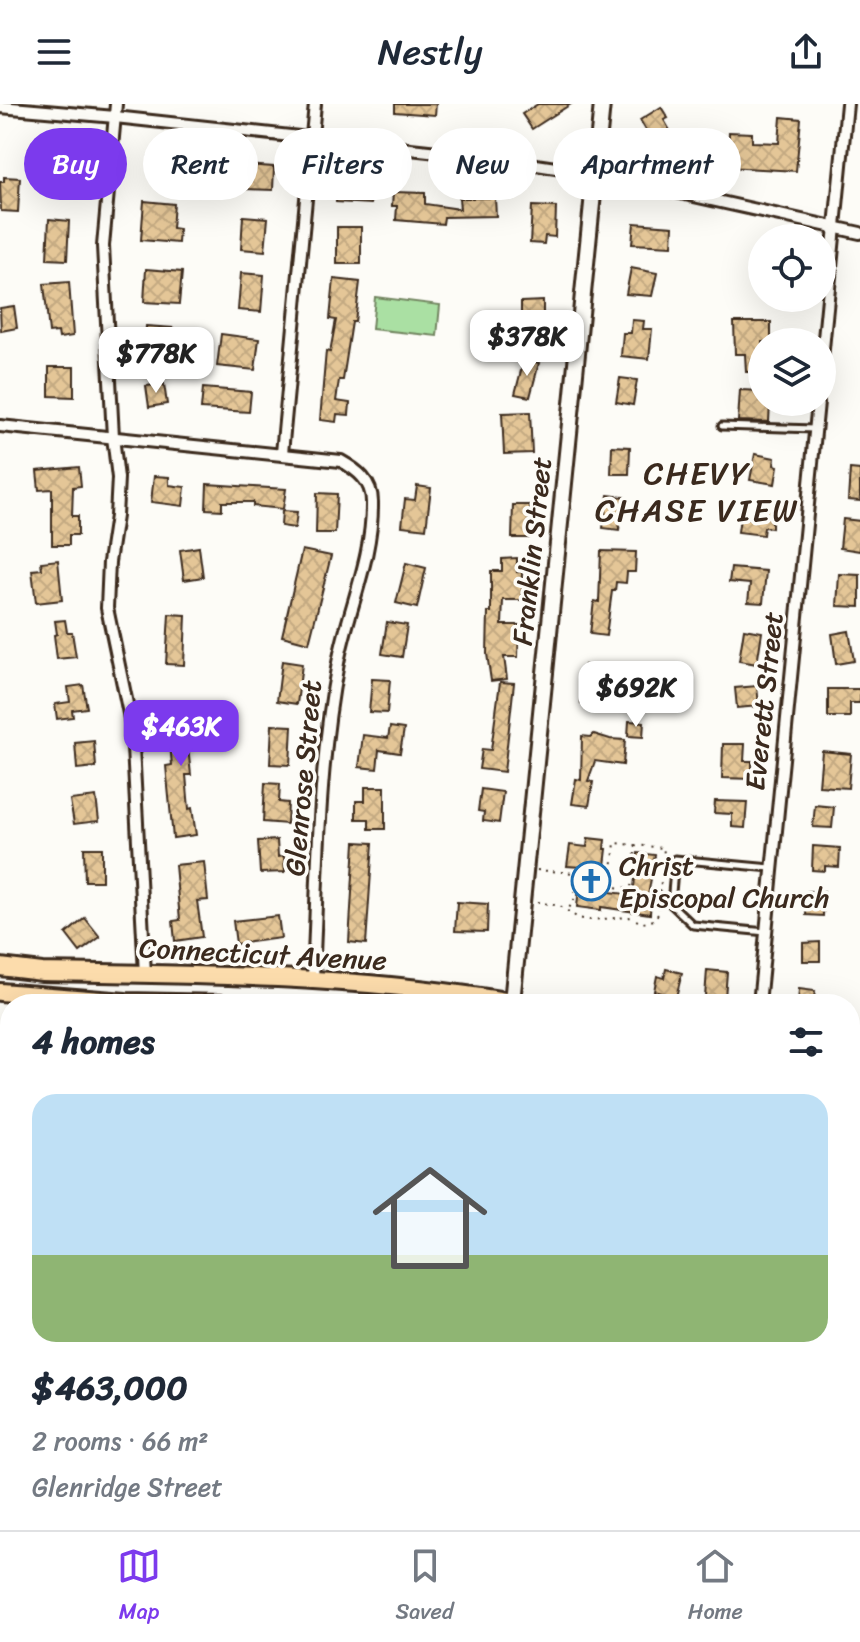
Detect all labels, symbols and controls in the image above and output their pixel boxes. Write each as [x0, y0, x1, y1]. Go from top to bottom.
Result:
text: Nestly [378, 20, 482, 84]
icon: menu [32, 30, 76, 74]
icon: share [784, 30, 828, 74]
chip: Buy [24, 128, 127, 200]
chip: Rent [143, 128, 258, 200]
chip: Filters [274, 128, 412, 200]
chip: New [428, 128, 537, 200]
chip: Apartment [553, 128, 741, 200]
map controls [748, 224, 836, 416]
button: locate [748, 224, 836, 312]
pin: $378K [471, 310, 583, 378]
text: $378K [488, 313, 566, 359]
pin: $778K [100, 327, 212, 395]
button: layers [748, 328, 836, 416]
text: $778K [117, 330, 195, 376]
district label: CHEVY CHASE VIEW [595, 445, 799, 539]
street label: Franklin Street [498, 454, 566, 648]
street label: Everett Street [730, 609, 798, 793]
pin: $692K [580, 661, 692, 729]
text: $692K [596, 664, 676, 710]
street label: Glenrose Street [270, 678, 336, 878]
pin: $463K [125, 700, 237, 768]
text: $463K [142, 703, 220, 749]
place label: Christ Episcopal Church [619, 841, 830, 922]
church icon: Christ Episcopal Church [570, 860, 612, 902]
street label: Connecticut Avenue [138, 923, 388, 985]
text: 4 homes [32, 1012, 155, 1072]
icon: filters [784, 1020, 828, 1064]
icon: home [358, 1146, 502, 1290]
text: $463,000 [32, 1358, 188, 1418]
text: 2 rooms · 66 m² [32, 1418, 208, 1464]
text: Glenridge Street [32, 1464, 223, 1510]
tab: Map [117, 1544, 161, 1631]
tab: Saved [396, 1544, 454, 1631]
tab: Home [688, 1544, 743, 1631]

